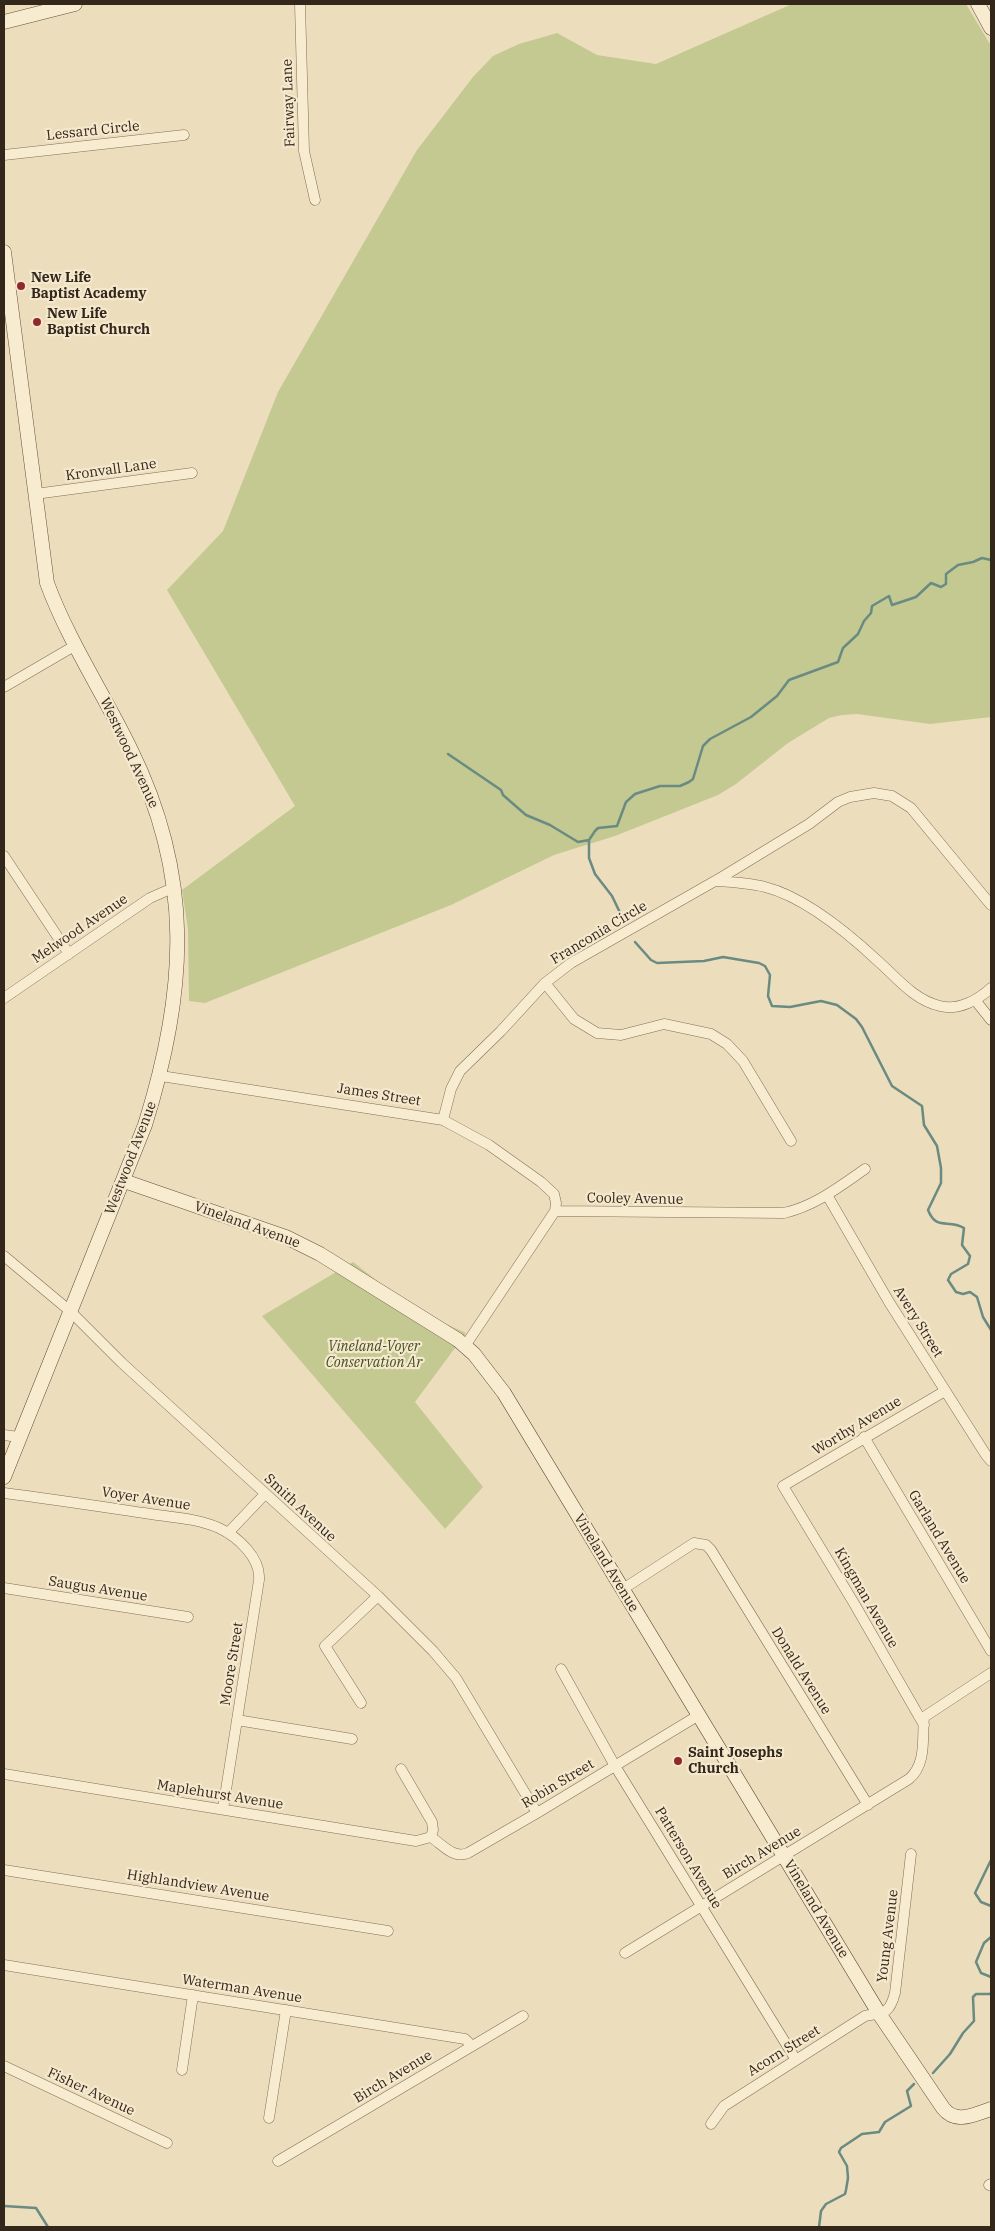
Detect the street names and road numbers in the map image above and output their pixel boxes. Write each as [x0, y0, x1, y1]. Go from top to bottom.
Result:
street label: Fairway Lane [279, 59, 299, 147]
street label: Lessard Circle [46, 118, 140, 144]
street label: Kronvall Lane [64, 455, 158, 485]
street label: Westwood Avenue [96, 695, 162, 811]
street label: Melwood Avenue [29, 891, 131, 967]
street label: Franconia Circle [548, 898, 650, 968]
street label: James Street [336, 1080, 422, 1110]
street label: Westwood Avenue [102, 1099, 160, 1217]
street label: Cooley Avenue [587, 1190, 683, 1208]
street label: Vineland Avenue [192, 1198, 302, 1252]
street label: Avery Street [889, 1283, 947, 1361]
street label: Worthy Avenue [810, 1393, 904, 1459]
street label: Smith Avenue [261, 1470, 339, 1546]
street label: Voyer Avenue [100, 1484, 192, 1514]
street label: Garland Avenue [905, 1487, 973, 1587]
street label: Vineland Avenue [570, 1511, 642, 1615]
street label: Kingman Avenue [830, 1545, 902, 1651]
street label: Saugus Avenue [47, 1573, 149, 1605]
street label: Moore Street [217, 1621, 247, 1707]
street label: Donald Avenue [768, 1624, 834, 1718]
street label: Robin Street [519, 1756, 597, 1812]
street label: Maplehurst Avenue [156, 1777, 284, 1813]
street label: Patterson Avenue [651, 1804, 725, 1912]
street label: Birch Avenue [720, 1823, 804, 1883]
street label: Vineland Avenue [780, 1857, 852, 1961]
street label: Highlandview Avenue [126, 1866, 270, 1906]
street label: Young Avenue [874, 1889, 902, 1983]
street label: Waterman Avenue [181, 1971, 303, 2007]
street label: Acorn Street [745, 2022, 823, 2080]
street label: Birch Avenue [351, 2047, 435, 2107]
street label: Fisher Avenue [45, 2064, 137, 2120]

